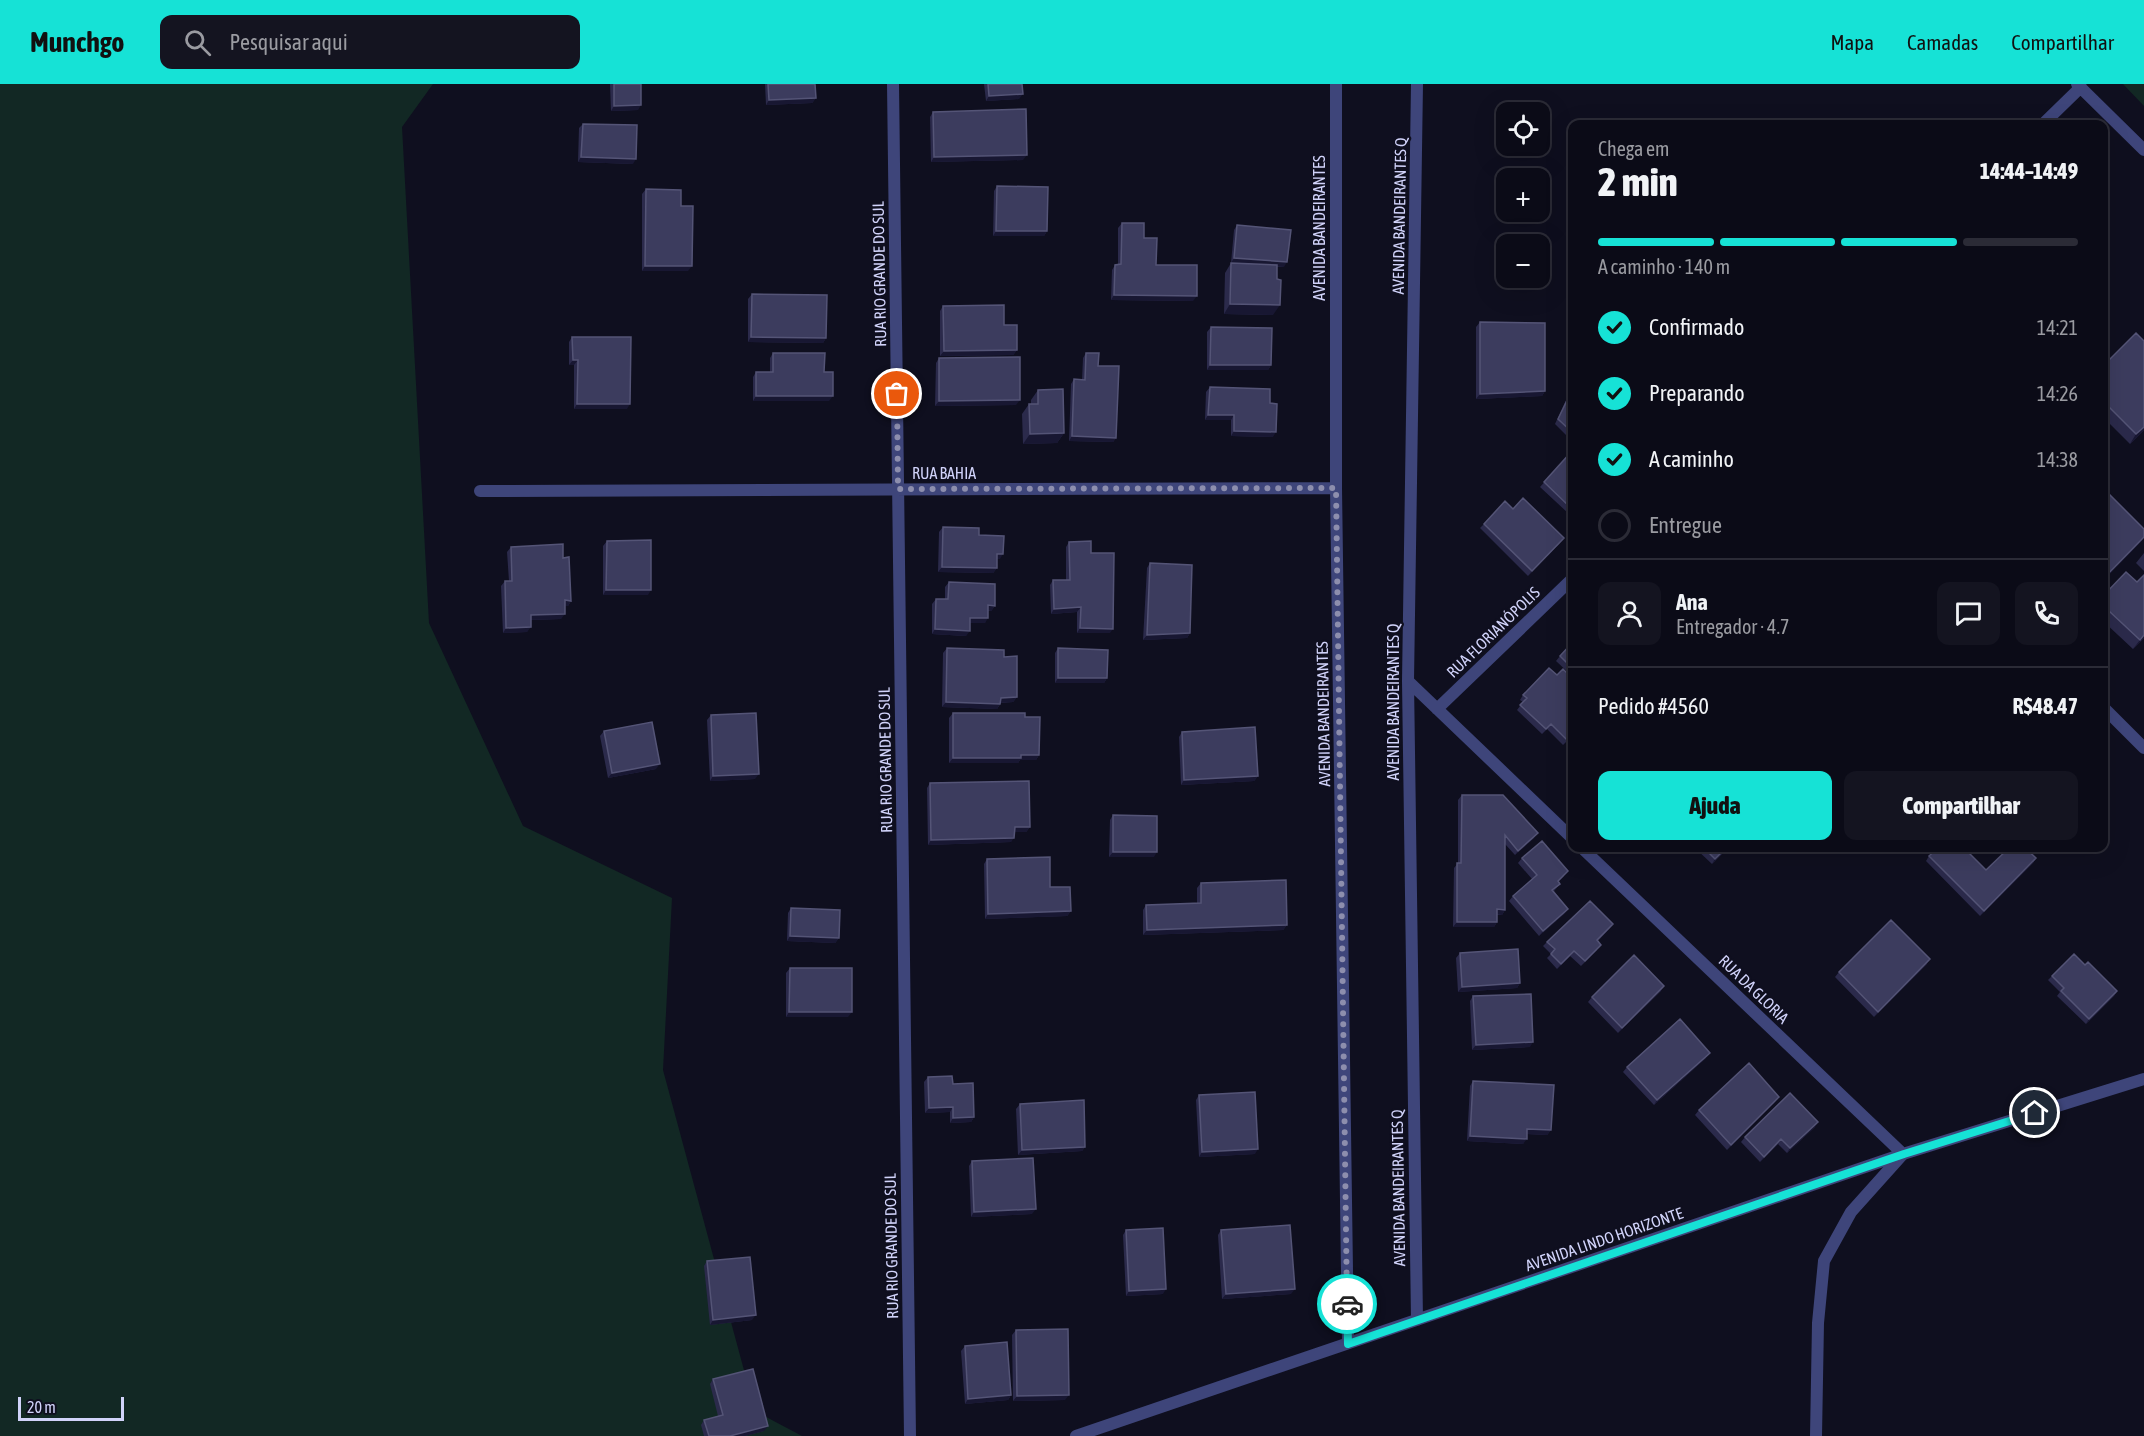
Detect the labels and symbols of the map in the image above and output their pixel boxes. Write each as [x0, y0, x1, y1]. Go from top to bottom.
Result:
street label: AVENIDA BANDEIRANTES Q [1389, 137, 1409, 295]
street label: AVENIDA BANDEIRANTES [1310, 155, 1328, 301]
street label: RUA RIO GRANDE DO SUL [869, 200, 889, 347]
pin [871, 368, 922, 419]
street label: RUA BAHIA [912, 464, 976, 482]
street label: RUA FLORIANÓPOLIS [1443, 583, 1543, 681]
street label: AVENIDA BANDEIRANTES Q [1384, 623, 1402, 780]
street label: AVENIDA BANDEIRANTES [1313, 641, 1333, 787]
street label: RUA RIO GRANDE DO SUL [875, 686, 895, 833]
street label: RUA DA GLORIA [1715, 951, 1793, 1027]
pin [2009, 1087, 2060, 1138]
street label: AVENIDA BANDEIRANTES Q [1388, 1109, 1408, 1267]
street label: RUA RIO GRANDE DO SUL [881, 1172, 901, 1319]
street label: AVENIDA LINDO HORIZONTE [1523, 1204, 1685, 1274]
courier [1317, 1274, 1377, 1334]
scale bar [18, 1394, 124, 1422]

